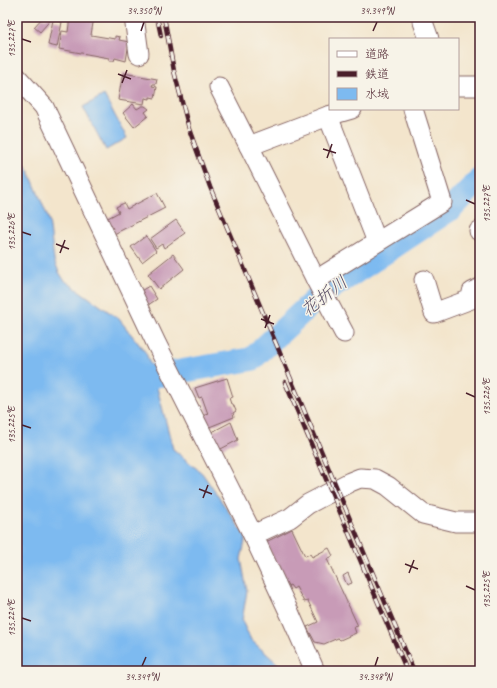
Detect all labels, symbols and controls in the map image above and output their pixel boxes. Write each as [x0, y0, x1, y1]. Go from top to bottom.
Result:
text: 34.350°N [127, 4, 163, 17]
text: 34.349°N [360, 4, 396, 17]
text: 135.227°E [5, 19, 18, 58]
legend [329, 38, 459, 110]
text: 道路 [365, 46, 389, 62]
text: 鉄道 [365, 66, 389, 82]
text: 水域 [365, 86, 389, 102]
text: 135.227°E [480, 184, 493, 223]
text: 135.226°E [5, 212, 18, 251]
water label: 花折川 [296, 271, 352, 321]
text: 135.226°E [480, 377, 493, 416]
text: 135.225°E [5, 405, 18, 444]
text: 135.225°E [480, 570, 493, 609]
text: 135.224°E [5, 598, 18, 637]
text: 34.349°N [125, 670, 161, 683]
text: 34.348°N [358, 670, 394, 683]

